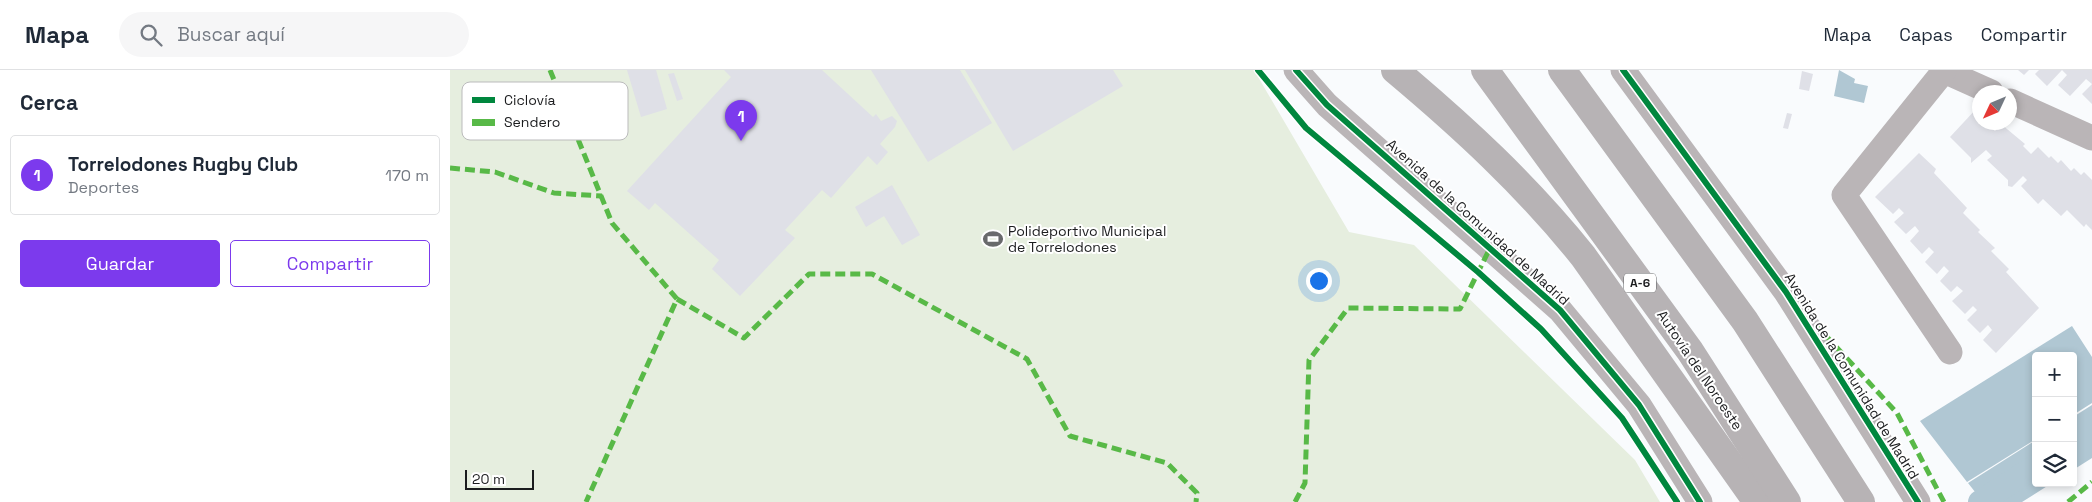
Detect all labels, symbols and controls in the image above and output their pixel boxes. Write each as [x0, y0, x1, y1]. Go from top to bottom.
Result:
search box [119, 12, 469, 57]
text: Mapa [25, 19, 89, 50]
icon: search [137, 21, 165, 49]
text: Buscar aquí [177, 22, 285, 47]
text: Mapa [1823, 23, 1871, 46]
text: Capas [1899, 23, 1953, 46]
text: Compartir [1981, 23, 2067, 46]
legend [462, 82, 628, 140]
north arrow [1972, 85, 2017, 130]
text: Cerca [20, 89, 78, 116]
text: Ciclovía [504, 91, 556, 109]
pin: 1 [725, 100, 757, 141]
text: Sendero [504, 113, 560, 131]
street label: Avenida de la Comunidad de Madrid [1383, 135, 1573, 309]
text: Torrelodones Rugby Club [68, 152, 298, 177]
text: 1 [33, 165, 41, 186]
text: 170 m [385, 165, 429, 186]
text: Deportes [68, 177, 139, 198]
place label: Polideportivo Municipal de Torrelodones [1008, 222, 1166, 256]
sports icon: Polideportivo Municipal de Torrelodones [982, 228, 1004, 250]
button: Guardar [20, 240, 220, 287]
button: Compartir [230, 240, 430, 287]
your location [1306, 268, 1332, 294]
street label: Avenida de la Comunidad de Madrid [1781, 269, 1923, 483]
road number: A-6 [1624, 274, 1656, 292]
street label: Autovía del Noroeste [1653, 307, 1747, 433]
map controls [2032, 352, 2077, 487]
button: + [2032, 352, 2077, 397]
button: − [2032, 397, 2077, 442]
button: layers [2032, 442, 2077, 487]
scale bar [465, 467, 534, 490]
text: 20 m [472, 470, 505, 488]

